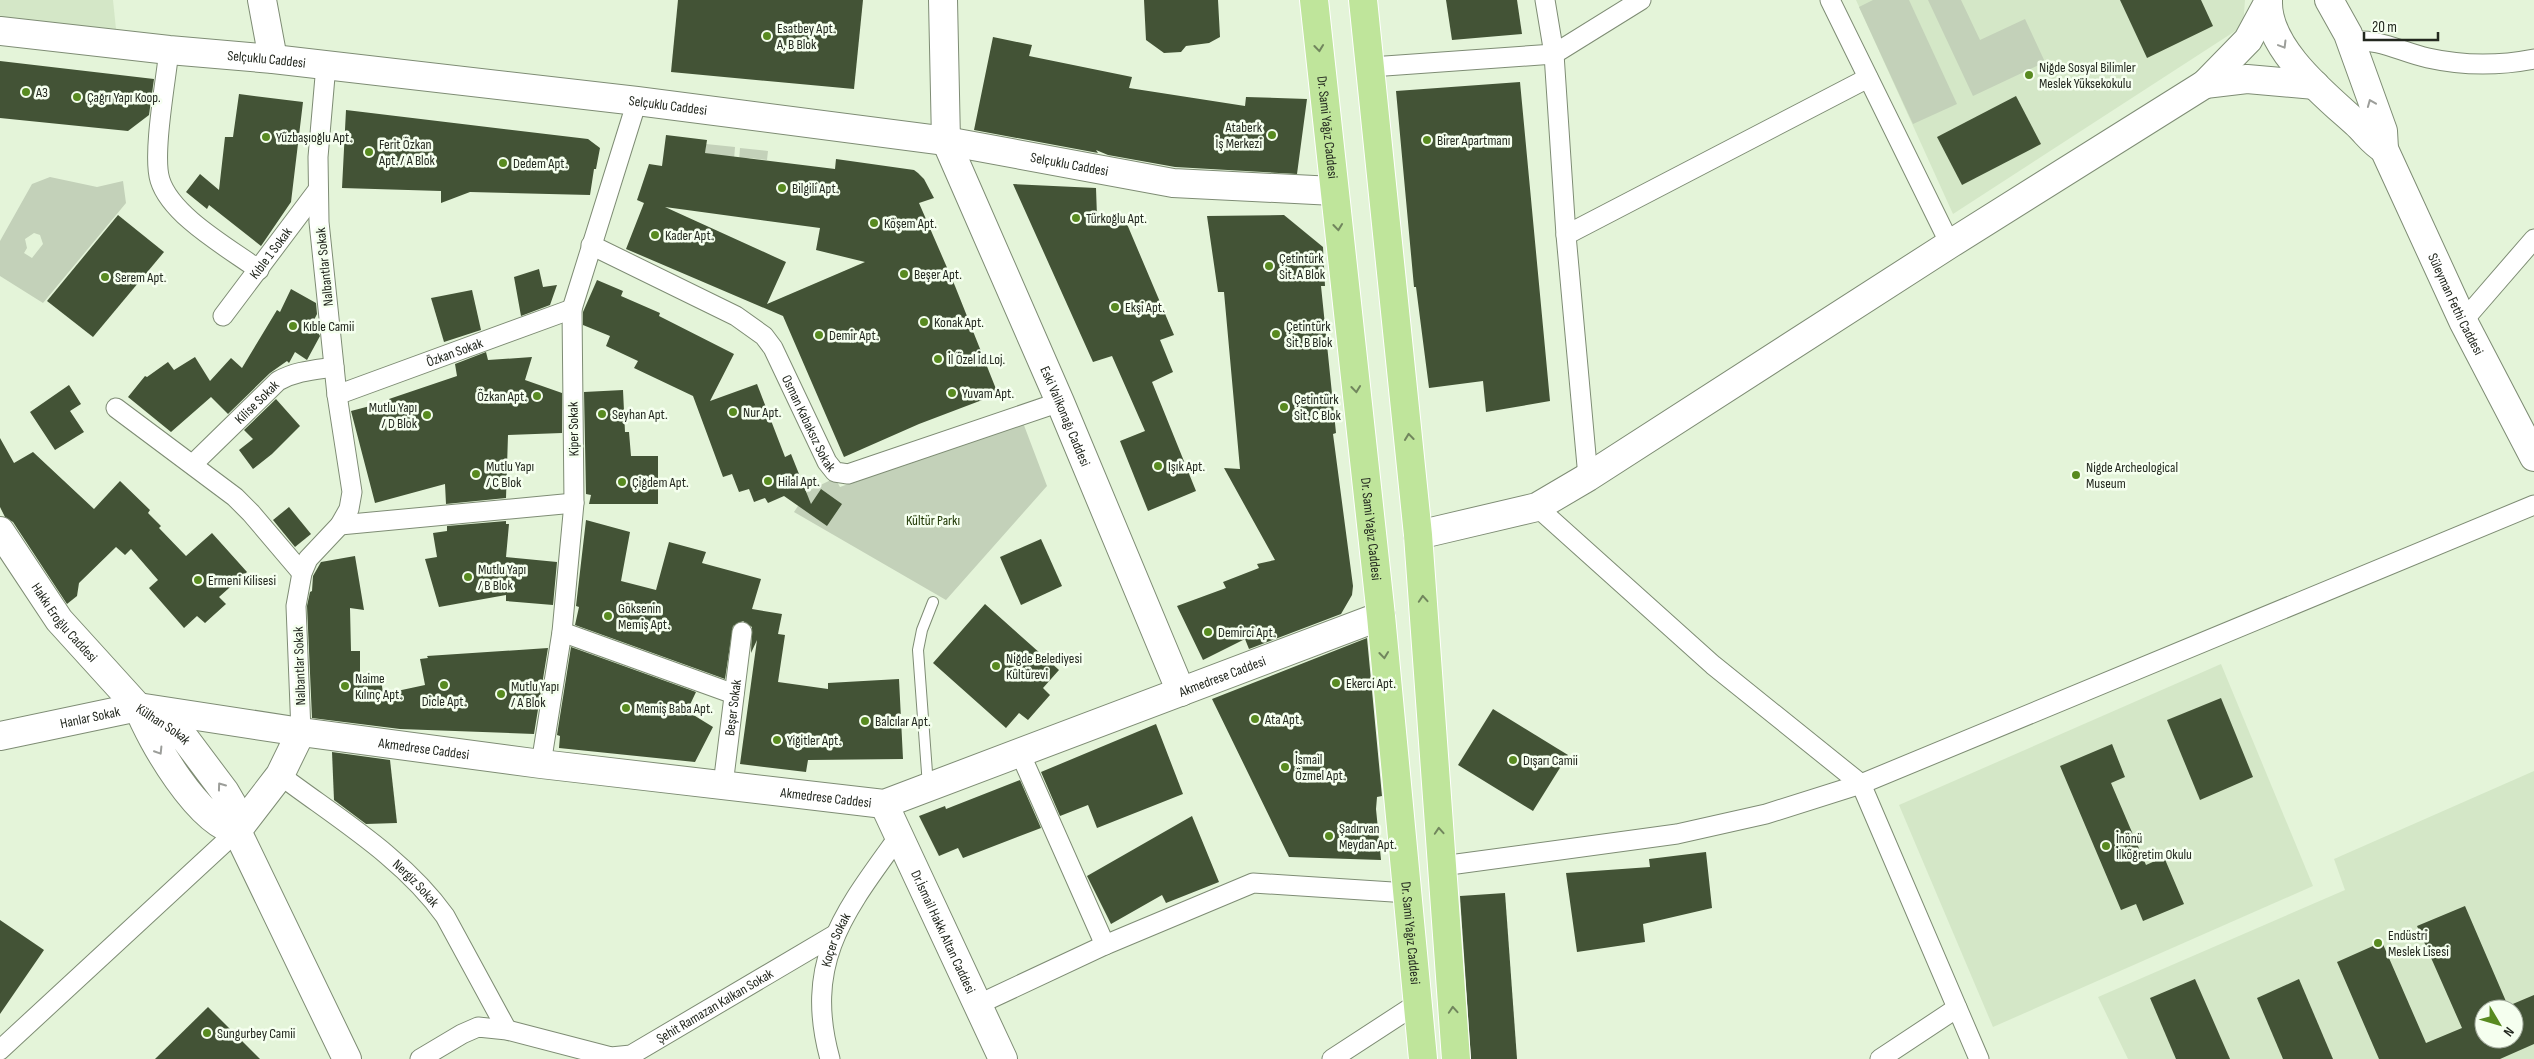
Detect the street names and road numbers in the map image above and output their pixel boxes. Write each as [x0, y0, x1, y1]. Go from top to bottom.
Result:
street label: Selçuklu Caddesi [227, 47, 307, 72]
street label: Dr. Sami Yağız Caddesi [1313, 75, 1341, 180]
street label: Selçuklu Caddesi [628, 92, 708, 119]
street label: Selçuklu Caddesi [1029, 149, 1110, 180]
street label: Kıble 1 Sokak [246, 223, 296, 282]
street label: Nalbantlar Sokak [312, 226, 337, 307]
street label: Süleyman Fethi Caddesi [2424, 251, 2487, 358]
street label: Özkan Sokak [424, 334, 486, 371]
street label: Eski Valikonağı Caddesi [1036, 363, 1094, 469]
street label: Osman Kabaksız Sokak [778, 372, 840, 476]
street label: Kilise Sokak [231, 376, 283, 428]
street label: Kiper Sokak [565, 401, 582, 456]
street label: Dr. Sami Yağız Caddesi [1357, 477, 1385, 581]
street label: Hakkı Eroğlu Caddesi [28, 580, 101, 666]
street label: Nalbantlar Sokak [290, 626, 309, 706]
street label: Akmedrese Caddesi [1176, 652, 1268, 701]
street label: Beşer Sokak [721, 678, 745, 737]
street label: Külhan Sokak [133, 700, 195, 749]
street label: Hanlar Sokak [59, 703, 122, 732]
street label: Akmedrese Caddesi [377, 734, 470, 763]
street label: Akmedrese Caddesi [779, 784, 872, 811]
street label: Nergiz Sokak [389, 856, 443, 911]
street label: Dr.İsmail Hakkı Altan Caddesi [907, 868, 979, 996]
street label: Dr. Sami Yağız Caddesi [1397, 881, 1424, 985]
street label: Koçer Sokak [818, 909, 855, 969]
street label: Şehit Ramazan Kalkan Sokak [653, 965, 777, 1047]

